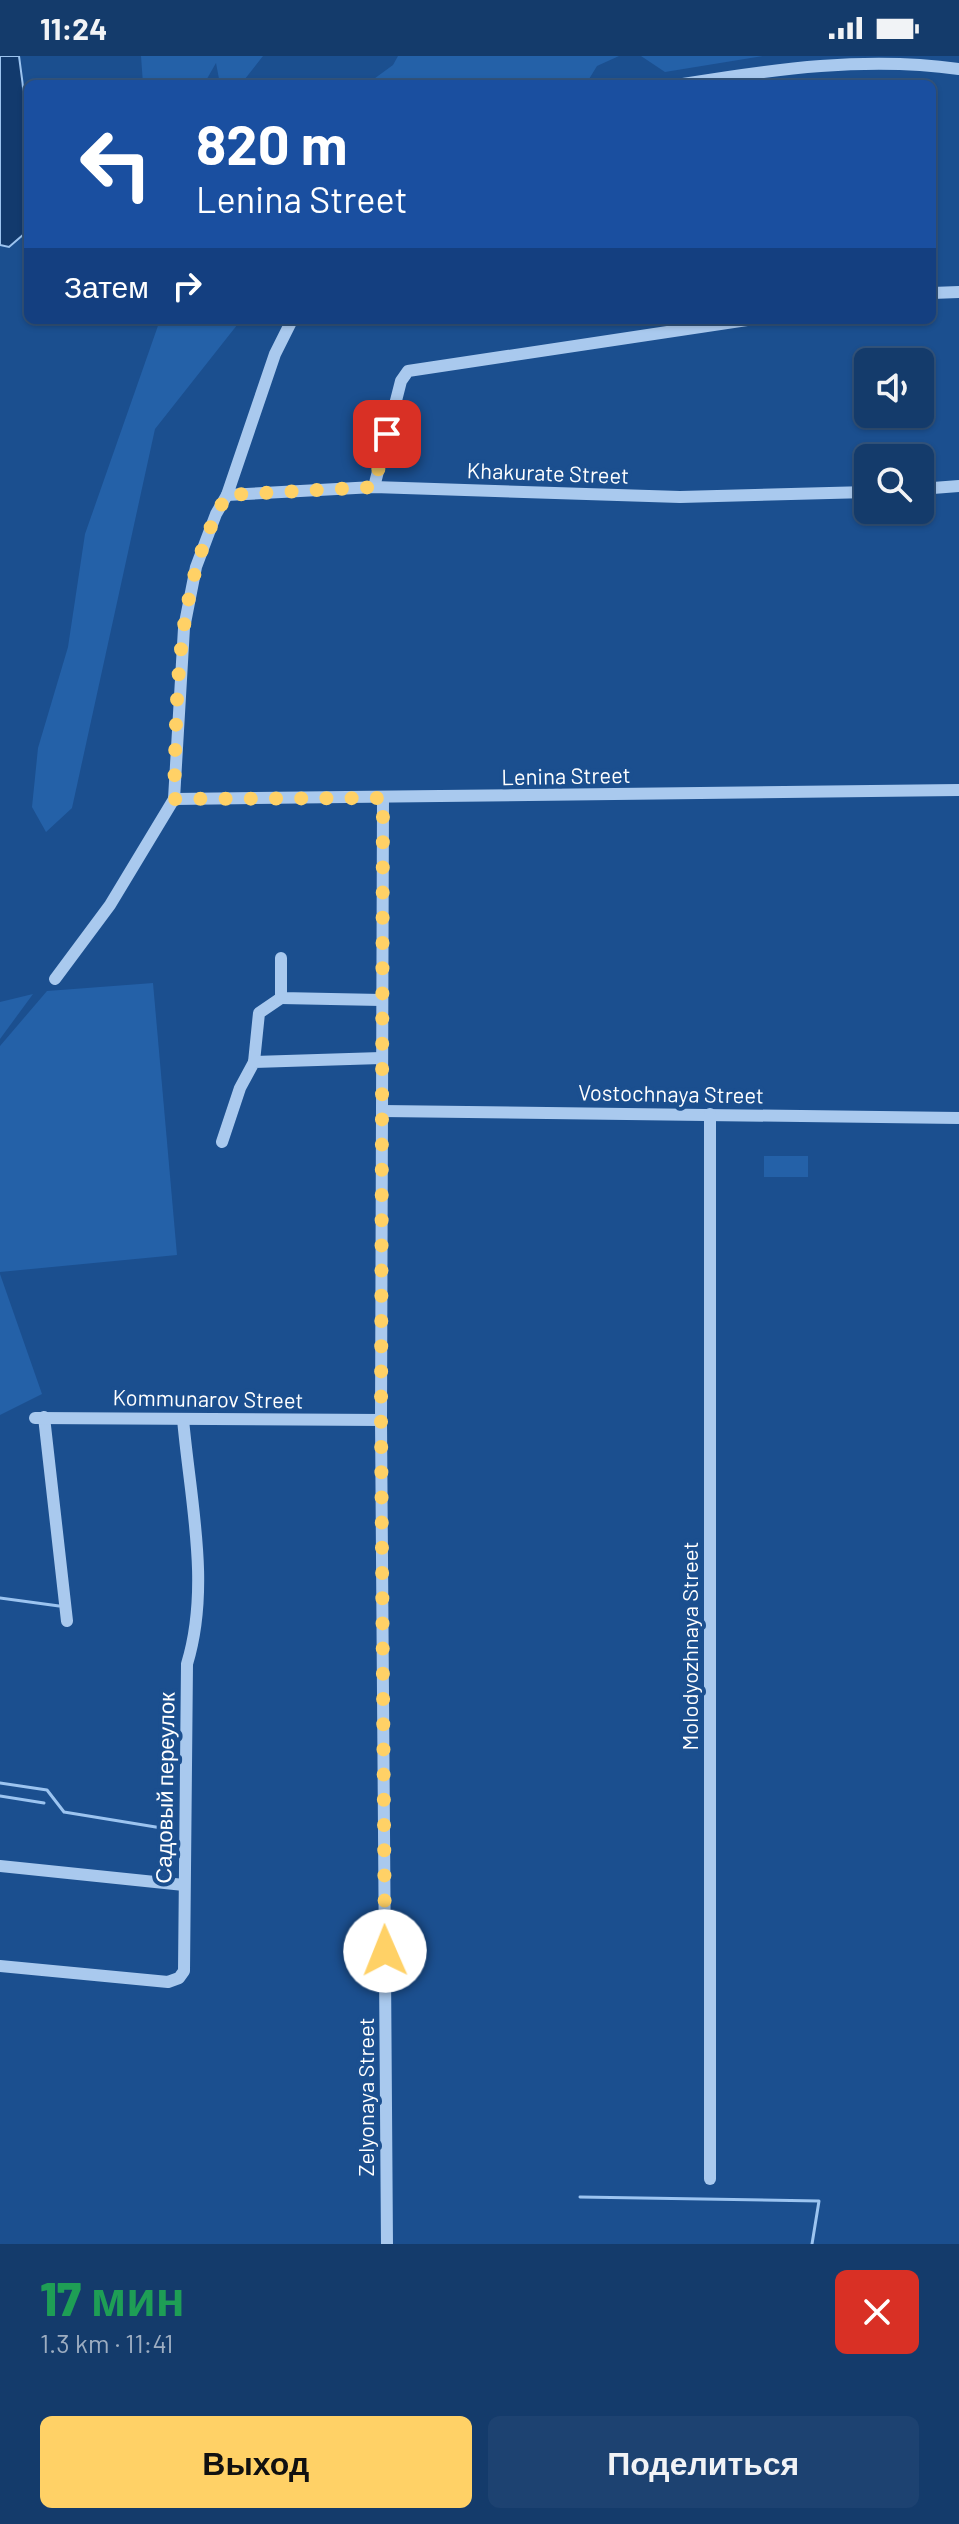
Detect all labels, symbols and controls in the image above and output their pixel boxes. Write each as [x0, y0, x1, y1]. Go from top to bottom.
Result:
text: 11:24 [40, 10, 107, 46]
text: 820 m [196, 109, 348, 176]
icon: left [64, 112, 168, 216]
text: Lenina Street [196, 177, 408, 220]
icon: right [165, 264, 209, 308]
text: Затем [64, 268, 149, 304]
map controls [854, 348, 934, 524]
button: sound [854, 348, 934, 428]
pin [353, 400, 421, 468]
icon: arrive [365, 412, 409, 456]
button: search [854, 444, 934, 524]
street label: Khakurate Street [466, 456, 630, 488]
street label: Lenina Street [501, 761, 631, 789]
street label: Vostochnaya Street [578, 1078, 764, 1108]
street label: Kommunarov Street [112, 1383, 304, 1413]
street label: Molodyozhnaya Street [676, 1542, 702, 1750]
street label: Садовый переулок [149, 1692, 180, 1884]
position arrow [343, 1909, 427, 1993]
street label: Zelyonaya Street [352, 2017, 378, 2177]
text: 17 мин [40, 2268, 185, 2326]
button: close [835, 2270, 919, 2354]
text: 1.3 km · 11:41 [40, 2327, 173, 2358]
button: Выход [40, 2416, 472, 2508]
button: Поделиться [488, 2416, 919, 2508]

